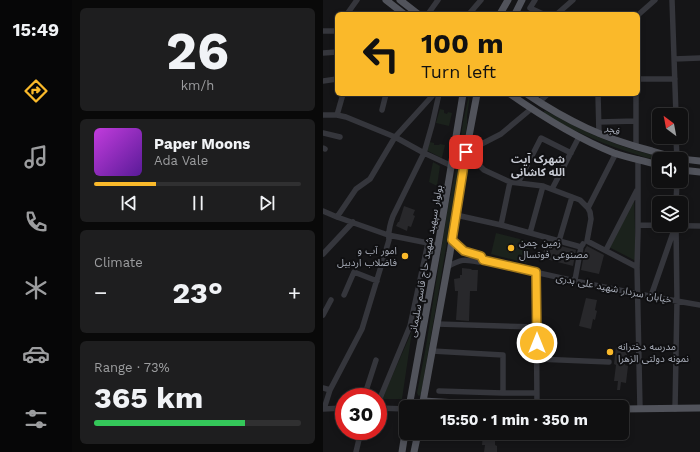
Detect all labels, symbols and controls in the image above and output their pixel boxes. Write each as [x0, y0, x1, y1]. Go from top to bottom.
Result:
text: 15:49 [13, 19, 59, 40]
text: 26 [166, 21, 229, 82]
text: 100 m [421, 27, 504, 60]
icon: left [355, 28, 407, 80]
text: Turn left [421, 61, 496, 82]
icon: directions [22, 77, 50, 105]
text: km/h [181, 78, 214, 93]
north arrow [652, 108, 688, 144]
map controls [652, 108, 688, 232]
street label: فجر [603, 121, 622, 138]
text: Paper Moons [154, 135, 250, 153]
pin [449, 135, 483, 169]
icon: arrive [455, 141, 477, 163]
icon: music [22, 143, 50, 171]
button: sound [652, 152, 688, 188]
text: Ada Vale [154, 153, 208, 168]
district label: شهرک آیت الله کاشانی [511, 153, 565, 179]
street label: بولوار سپهبد شهید حاج قاسم سلیمانی [407, 184, 446, 338]
icon: previous [118, 192, 140, 214]
icon: pause [187, 192, 209, 214]
icon: next [256, 192, 278, 214]
button: layers [652, 196, 688, 232]
icon: phone [22, 208, 50, 236]
place label: زمین چمن مصنوعی فوتسال [519, 237, 588, 261]
marker: زمین چمن مصنوعی فوتسال [506, 243, 516, 253]
place label: امور آب و فاضلاب اردبیل [337, 245, 398, 269]
marker: امور آب و فاضلاب اردبیل [400, 251, 410, 261]
text: Climate [94, 255, 143, 270]
street label: خیابان سردار شهید علی بدری [555, 272, 673, 306]
icon: climate [22, 274, 50, 302]
text: 23° [172, 275, 223, 310]
text: − [94, 280, 107, 305]
text: + [288, 280, 301, 305]
position arrow [516, 322, 558, 364]
icon: car [22, 340, 50, 368]
place label: مدرسه دخترانه نمونه دولتی الزهرا [618, 341, 689, 365]
marker: مدرسه دخترانه نمونه دولتی الزهرا [605, 347, 615, 357]
text: Range · 73% [94, 360, 170, 375]
text: 365 km [94, 380, 203, 415]
speed limit sign: 30 [335, 388, 387, 440]
icon: filters [22, 405, 50, 433]
text: 15:50 · 1 min · 350 m [440, 411, 588, 429]

